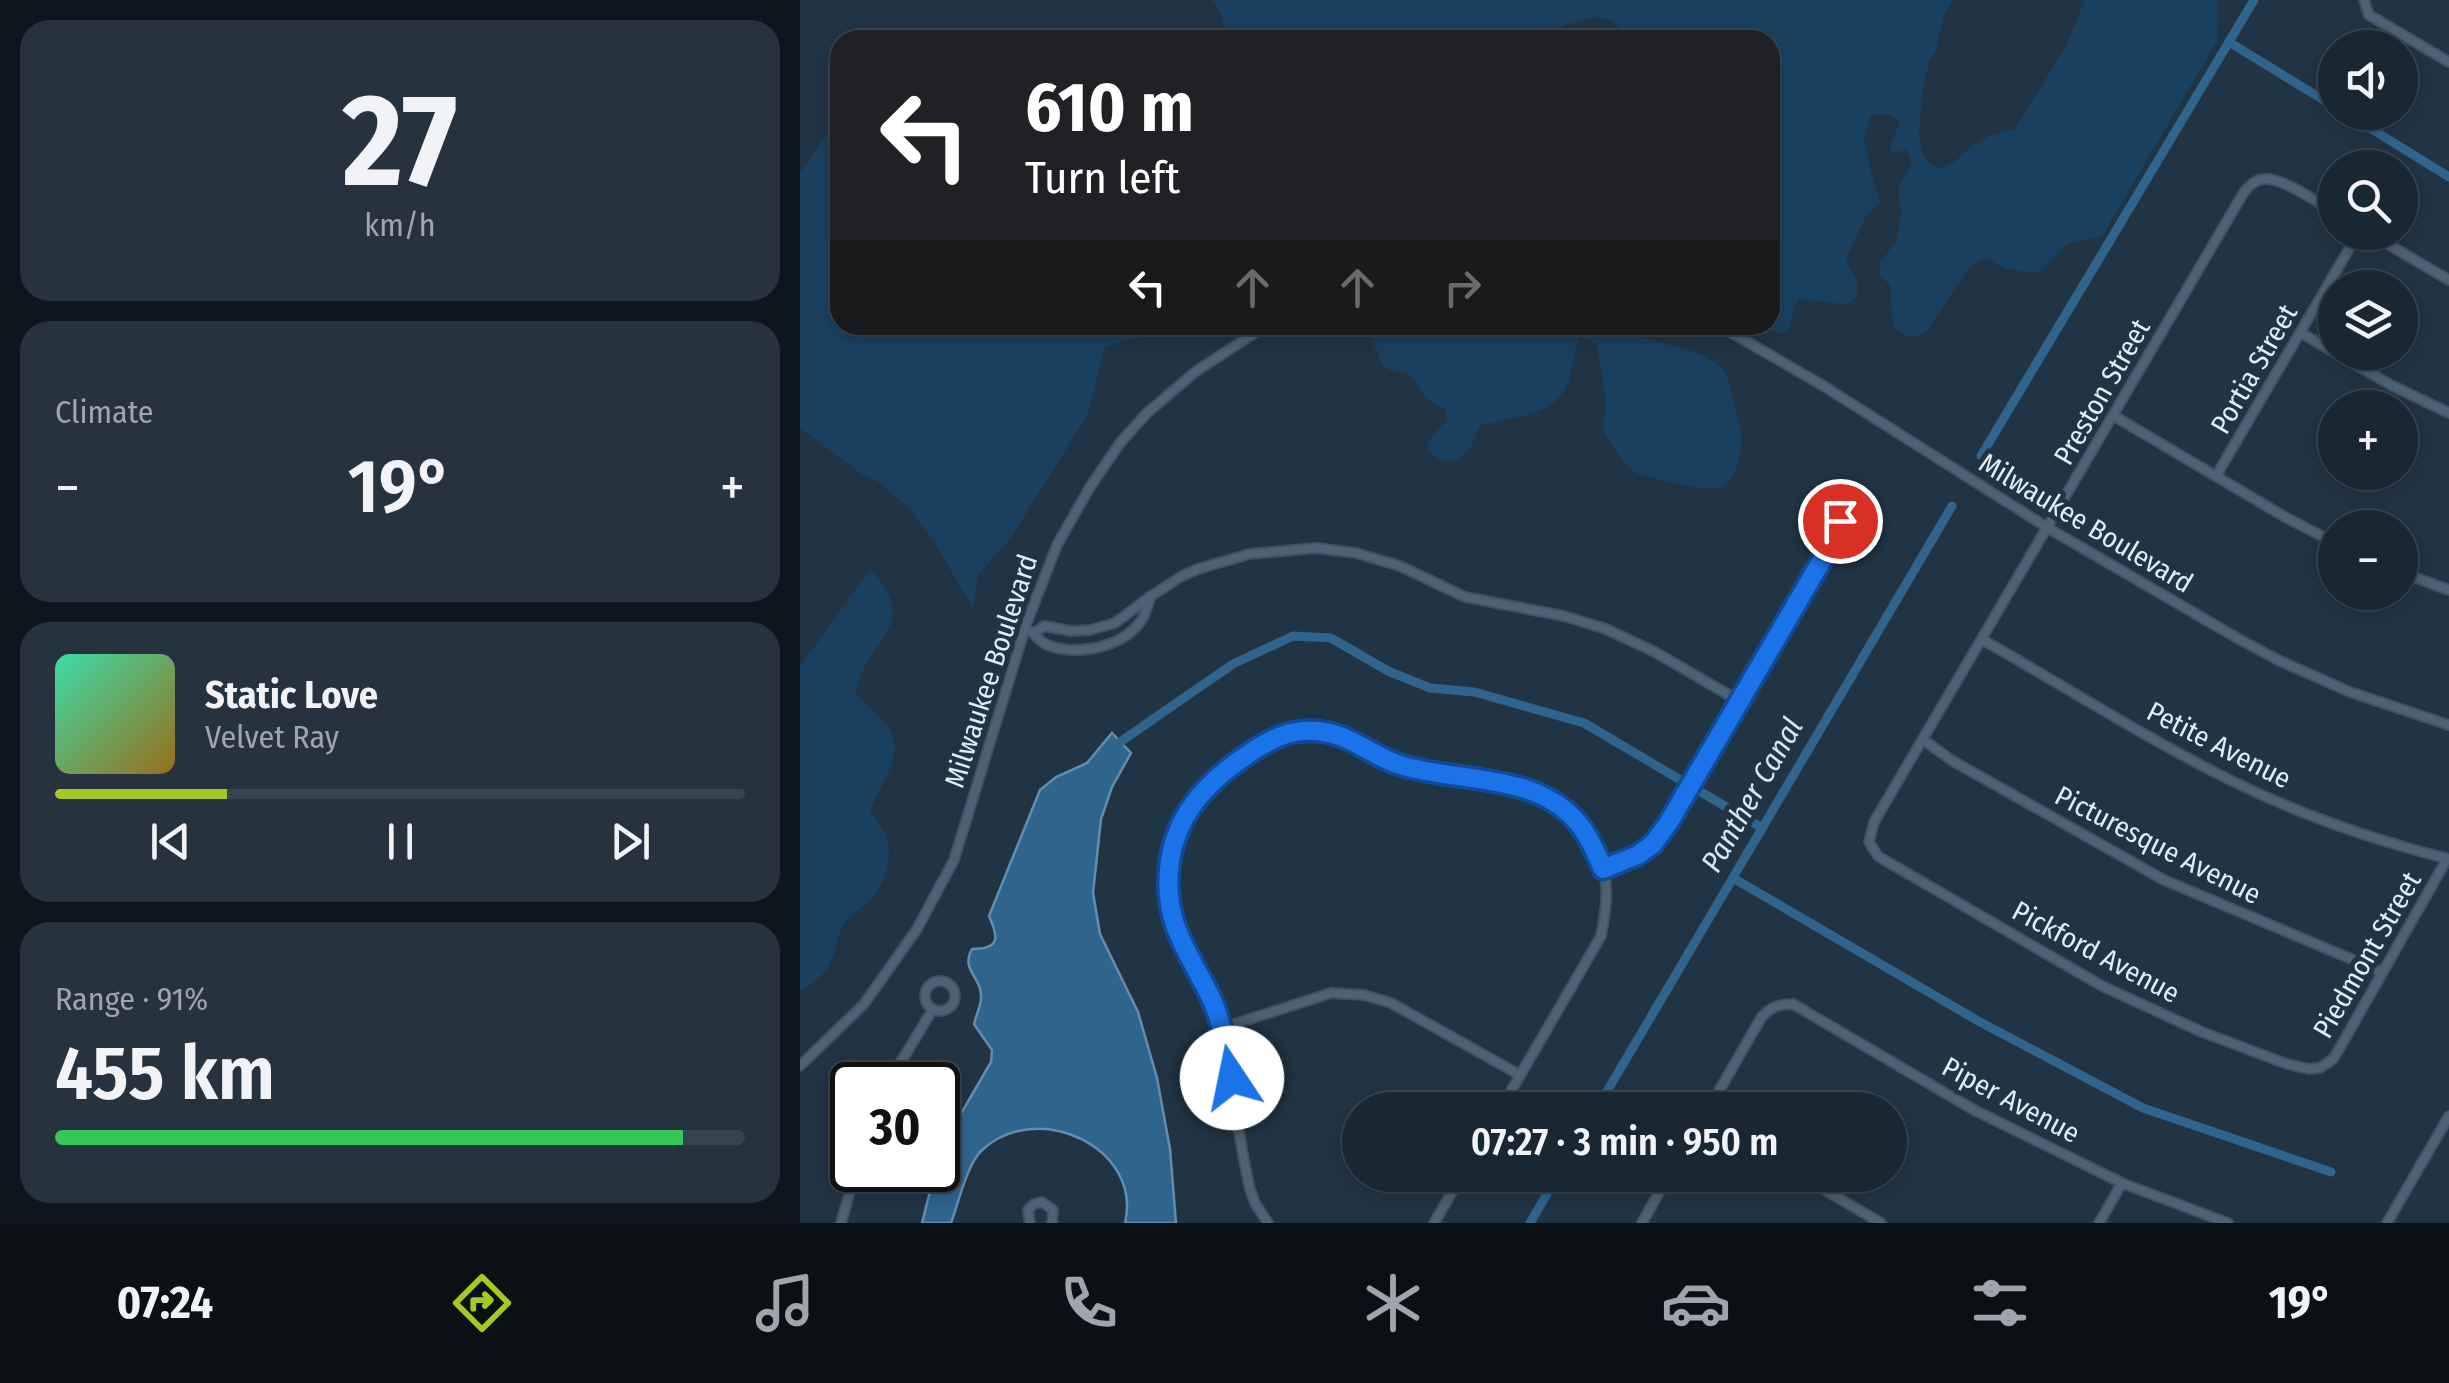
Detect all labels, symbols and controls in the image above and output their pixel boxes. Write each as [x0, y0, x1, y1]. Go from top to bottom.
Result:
map controls [2318, 30, 2418, 610]
button: sound [2318, 30, 2418, 130]
text: 27 [343, 63, 457, 219]
text: 610 m [1025, 66, 1194, 150]
icon: left [860, 70, 990, 200]
button: search [2318, 150, 2418, 250]
text: Turn left [1025, 151, 1180, 205]
text: km/h [364, 206, 436, 244]
icon: left [1120, 260, 1175, 315]
icon: ahead [1225, 260, 1280, 315]
icon: ahead [1330, 260, 1385, 315]
icon: right [1435, 260, 1490, 315]
button: layers [2318, 270, 2418, 370]
street label: Portia Street [2204, 298, 2305, 439]
street label: Preston Street [2047, 313, 2157, 471]
button: + [2318, 390, 2418, 490]
text: Climate [55, 393, 154, 431]
text: 19° [348, 442, 452, 532]
street label: Milwaukee Boulevard [1973, 446, 2199, 600]
text: − [55, 455, 80, 521]
text: + [720, 455, 745, 521]
pin [1798, 479, 1883, 564]
icon: arrive [1813, 494, 1868, 549]
button: − [2318, 510, 2418, 610]
street label: Milwaukee Boulevard [938, 550, 1044, 792]
text: Static Love [205, 672, 378, 718]
street label: Petite Avenue [2142, 695, 2296, 795]
water label: Panther Canal [1693, 712, 1811, 878]
text: Velvet Ray [205, 718, 339, 756]
street label: Picturesque Avenue [2050, 779, 2266, 911]
icon: previous [143, 814, 198, 869]
icon: pause [373, 814, 428, 869]
icon: next [603, 814, 658, 869]
street label: Piedmont Street [2306, 865, 2428, 1044]
street label: Pickford Avenue [2007, 894, 2185, 1010]
text: Range · 91% [55, 980, 208, 1018]
position arrow [1180, 1026, 1284, 1130]
text: 455 km [55, 1029, 275, 1119]
street label: Piper Avenue [1937, 1050, 2085, 1150]
speed limit sign: 30 [830, 1062, 960, 1192]
text: 07:27 · 3 min · 950 m [1471, 1119, 1778, 1165]
icon: directions [447, 1268, 517, 1338]
icon: music [750, 1268, 820, 1338]
icon: phone [1054, 1268, 1124, 1338]
icon: climate [1358, 1268, 1428, 1338]
icon: car [1661, 1268, 1731, 1338]
icon: filters [1965, 1268, 2035, 1338]
text: 07:24 [117, 1276, 213, 1330]
text: 19° [2269, 1276, 2332, 1330]

